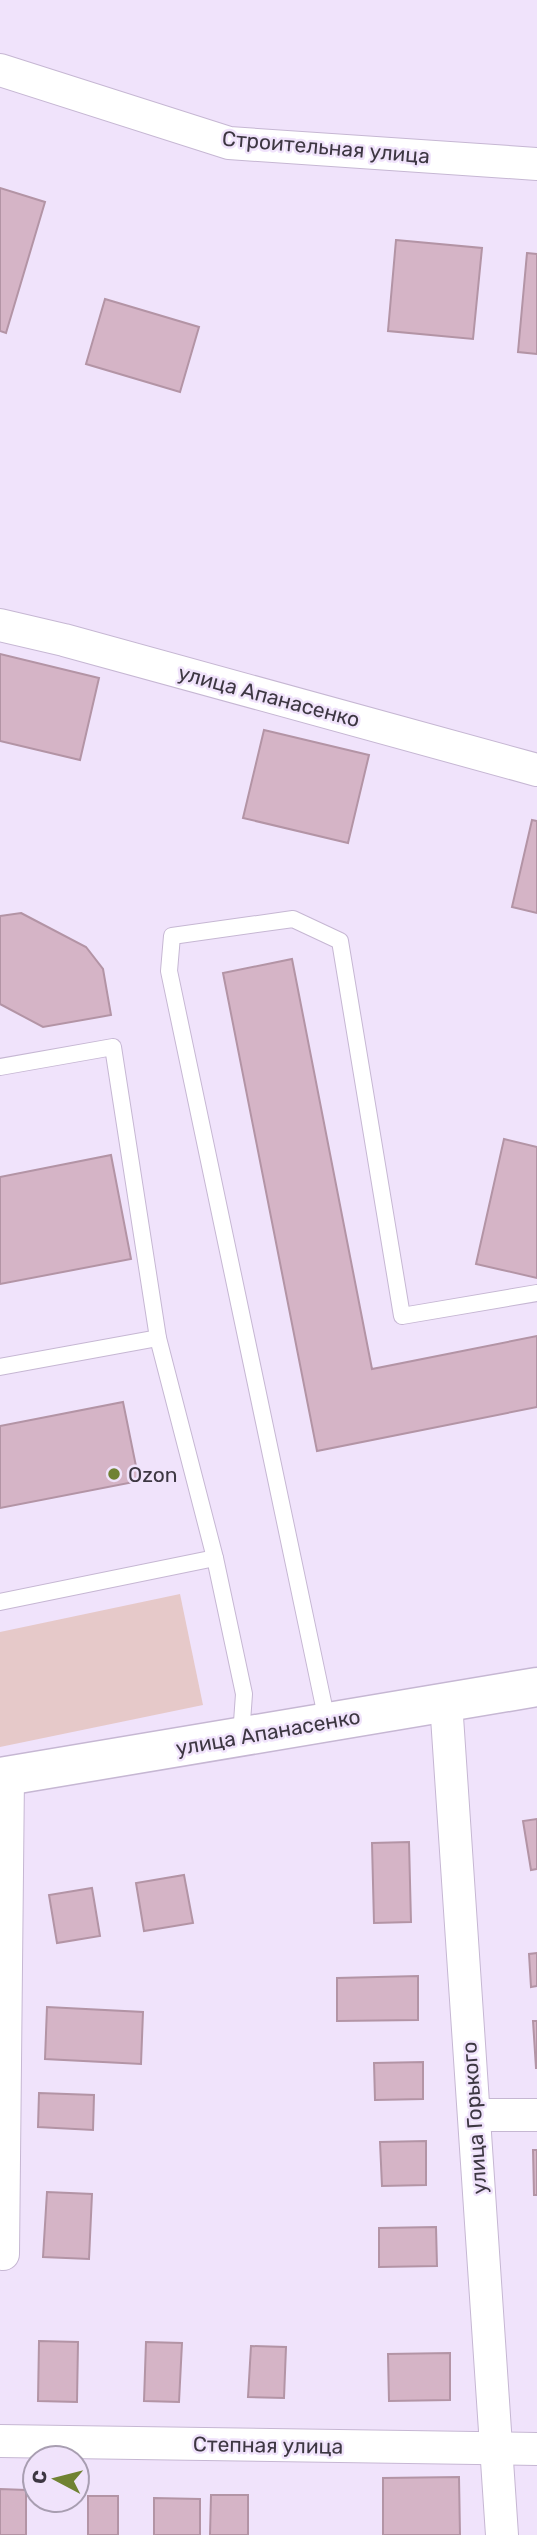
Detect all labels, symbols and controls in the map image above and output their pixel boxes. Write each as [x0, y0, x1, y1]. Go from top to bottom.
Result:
street label: Строительная улица [221, 125, 431, 169]
street label: улица Апанасенко [175, 660, 363, 732]
place label: Ozon [128, 1462, 178, 1487]
marker: Ozon [106, 1466, 122, 1482]
street label: улица Апанасенко [174, 1703, 362, 1761]
street label: улица Горького [456, 2041, 492, 2195]
street label: Степная улица [193, 2431, 343, 2459]
north arrow [21, 2444, 91, 2514]
text: С [27, 2469, 52, 2485]

